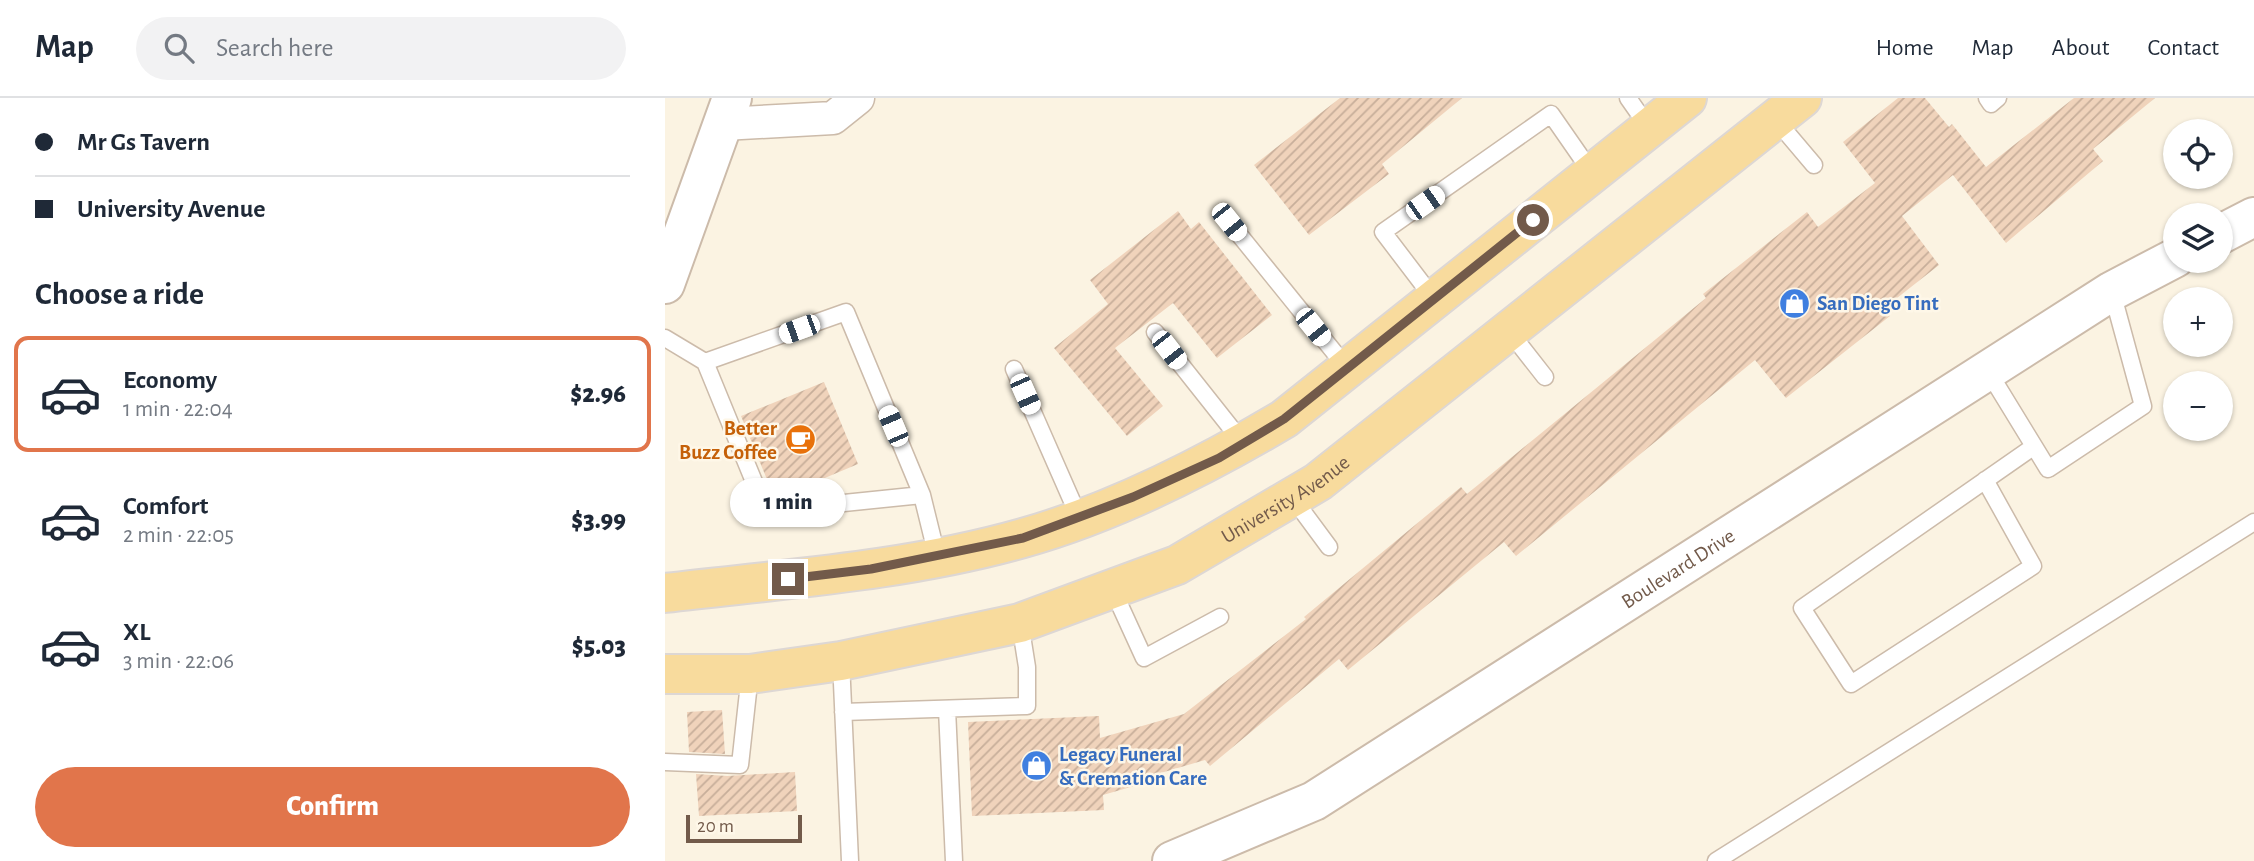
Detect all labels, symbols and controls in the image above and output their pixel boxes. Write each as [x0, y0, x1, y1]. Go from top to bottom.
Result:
search box [136, 17, 626, 80]
icon: search [160, 29, 198, 67]
text: Map [35, 31, 94, 64]
text: Search here [216, 35, 334, 61]
text: Home [1876, 36, 1934, 60]
text: Map [1972, 36, 2014, 60]
text: About [2052, 36, 2109, 60]
text: Contact [2147, 36, 2219, 60]
map controls [2163, 119, 2233, 441]
button: locate [2163, 119, 2233, 189]
text: Mr Gs Tavern [77, 129, 210, 155]
car [1402, 182, 1449, 224]
text: University Avenue [77, 196, 266, 222]
car [1208, 199, 1251, 245]
button: layers [2163, 203, 2233, 273]
route start [1517, 204, 1549, 236]
text: Choose a ride [35, 278, 204, 310]
shop icon: San Diego Tint [1777, 286, 1811, 320]
button: + [2163, 287, 2233, 357]
place label: San Diego Tint [1817, 293, 1939, 314]
car [1292, 304, 1335, 350]
car [776, 312, 823, 346]
car [1148, 327, 1191, 373]
icon: car [39, 363, 102, 426]
text: Economy [123, 367, 217, 393]
car [1007, 371, 1044, 417]
button: − [2163, 371, 2233, 441]
text: $2.96 [570, 381, 626, 407]
text: 1 min · 22:04 [123, 398, 233, 421]
car [876, 403, 911, 449]
place label: Better Buzz Coffee [679, 418, 778, 463]
cafe icon: Better Buzz Coffee [783, 423, 817, 457]
street label: University Avenue [1218, 451, 1353, 547]
callout: 1 min [730, 477, 846, 526]
icon: car [39, 489, 102, 552]
text: 1 min [764, 491, 812, 514]
text: Comfort [123, 493, 208, 519]
text: $3.99 [571, 507, 626, 533]
text: 2 min · 22:05 [123, 524, 234, 547]
street label: Boulevard Drive [1618, 525, 1738, 612]
route end [772, 563, 804, 595]
icon: car [39, 615, 102, 678]
text: XL [123, 619, 150, 645]
text: $5.03 [572, 633, 626, 659]
text: 3 min · 22:06 [123, 650, 234, 673]
place label: Legacy Funeral & Cremation Care [1059, 744, 1207, 789]
shop icon: Legacy Funeral & Cremation Care [1019, 749, 1053, 783]
button: Confirm [35, 767, 630, 847]
scale bar [686, 812, 801, 844]
text: 20 m [697, 817, 734, 836]

